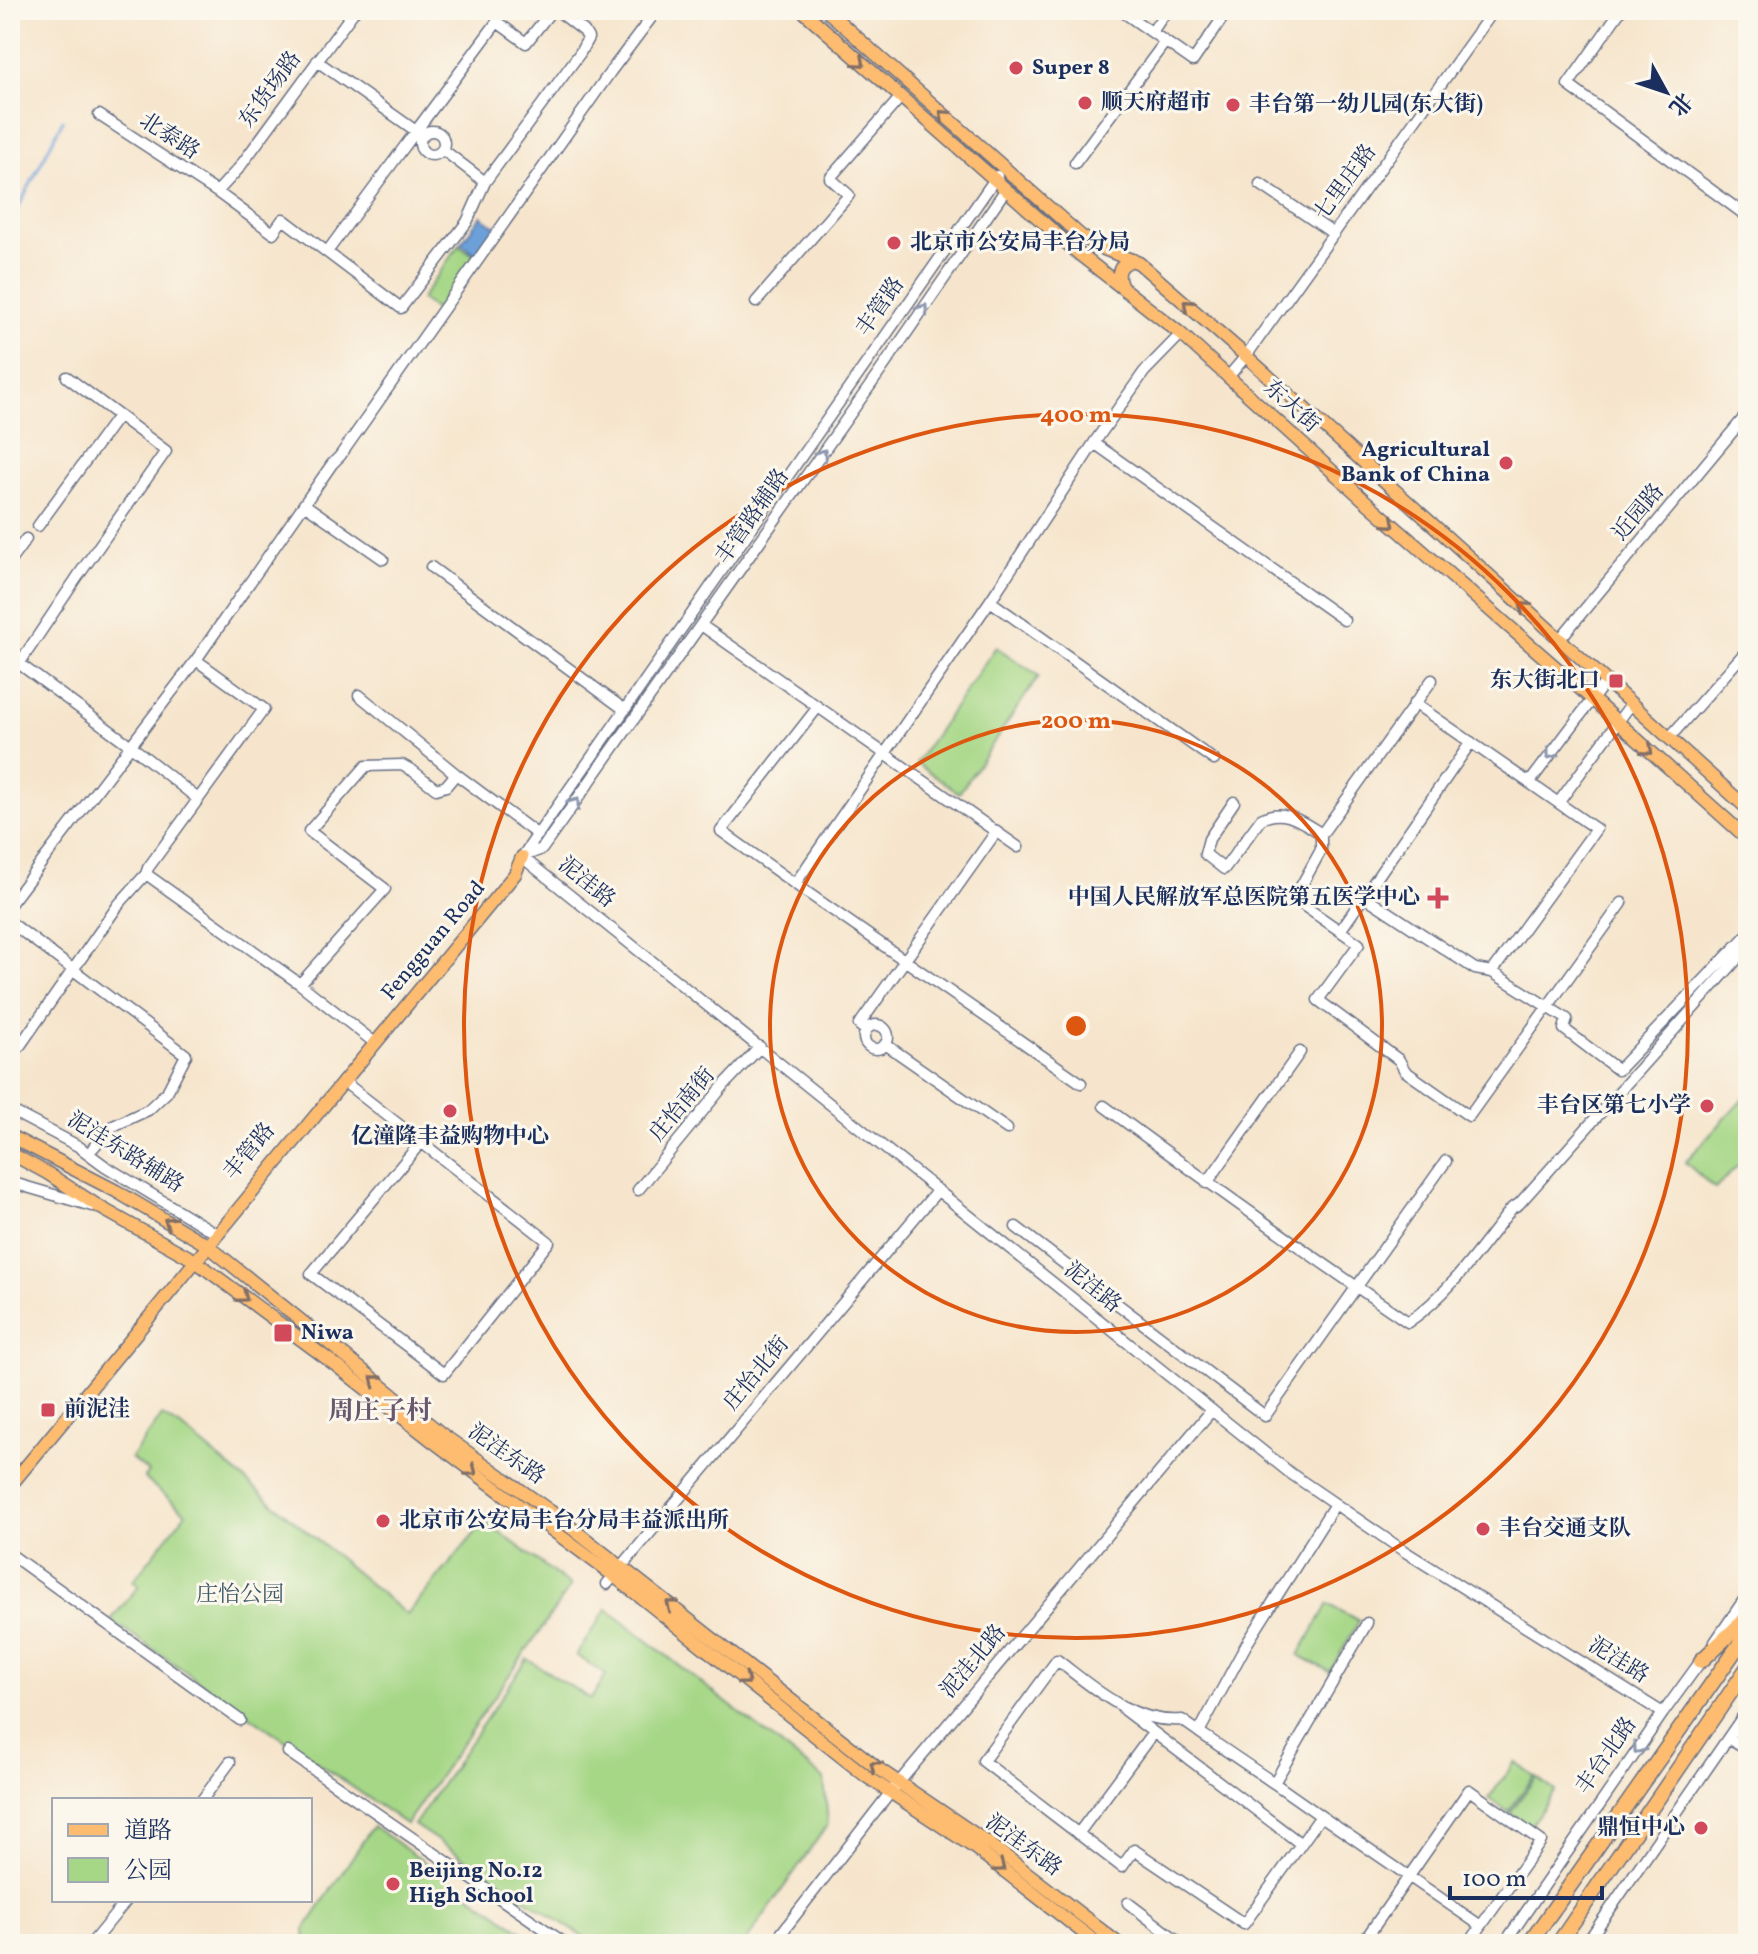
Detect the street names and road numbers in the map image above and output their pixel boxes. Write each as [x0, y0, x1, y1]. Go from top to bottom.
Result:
street label: 东货场路 [233, 45, 309, 135]
street label: 北泰路 [133, 106, 205, 168]
street label: 七里庄路 [1308, 138, 1384, 228]
street label: 丰管路 [849, 271, 913, 343]
street label: 东大街 [1256, 373, 1326, 441]
street label: 丰管路辅路 [709, 463, 797, 571]
street label: 近园路 [1606, 478, 1672, 548]
street label: 泥洼路 [551, 850, 621, 916]
street label: Fengguan Road [375, 874, 493, 1008]
street label: 庄怡南街 [643, 1061, 723, 1149]
street label: 泥洼东路辅路 [61, 1105, 189, 1201]
street label: 丰管路 [217, 1117, 283, 1187]
street label: 泥洼路 [1057, 1255, 1127, 1321]
street label: 庄怡北街 [717, 1330, 797, 1418]
street label: 泥洼东路 [461, 1417, 551, 1493]
street label: 泥洼北路 [934, 1618, 1014, 1706]
street label: 泥洼路 [1582, 1630, 1654, 1692]
street label: 丰台北路 [1569, 1711, 1645, 1801]
street label: 泥洼东路 [978, 1808, 1068, 1884]

